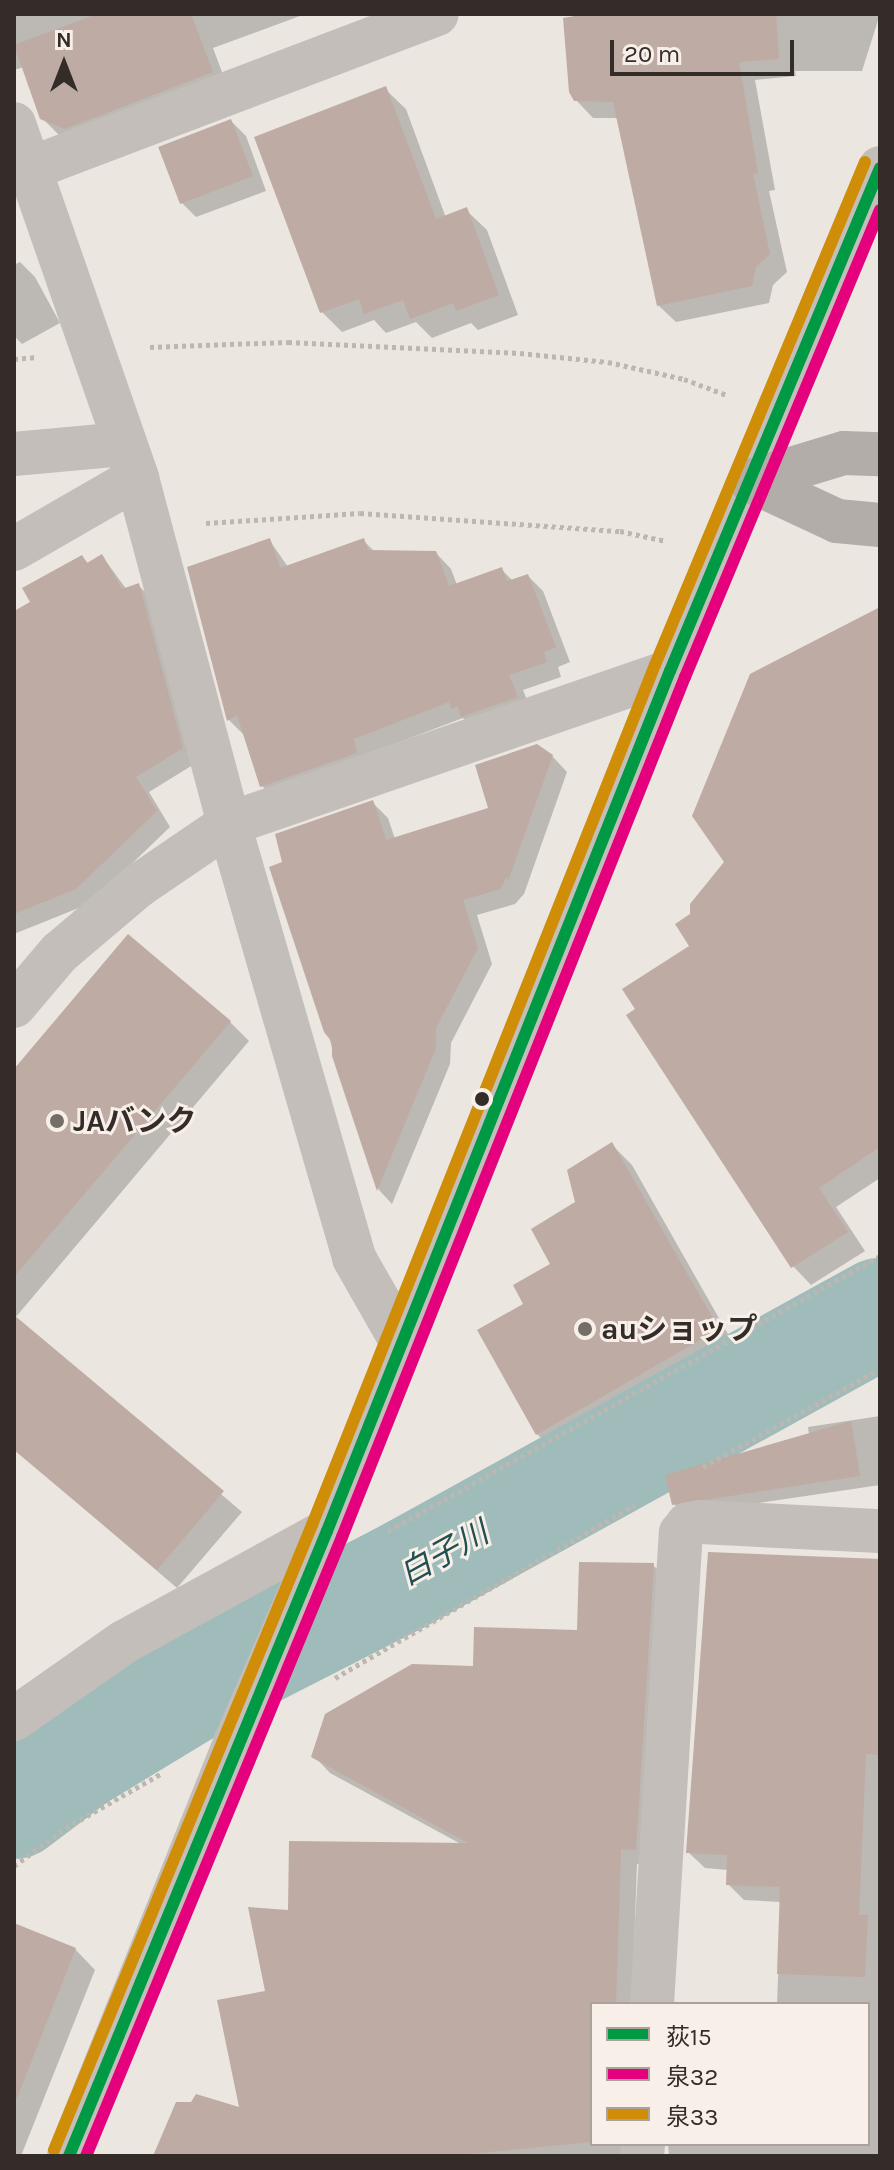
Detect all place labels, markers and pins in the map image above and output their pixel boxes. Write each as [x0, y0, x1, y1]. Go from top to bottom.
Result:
unlabelled marker [474, 1091, 490, 1107]
place label: JAバンク [73, 1103, 195, 1139]
marker: JAバンク [48, 1112, 66, 1130]
place label: auショップ [601, 1311, 757, 1347]
marker: auショップ [576, 1320, 594, 1338]

